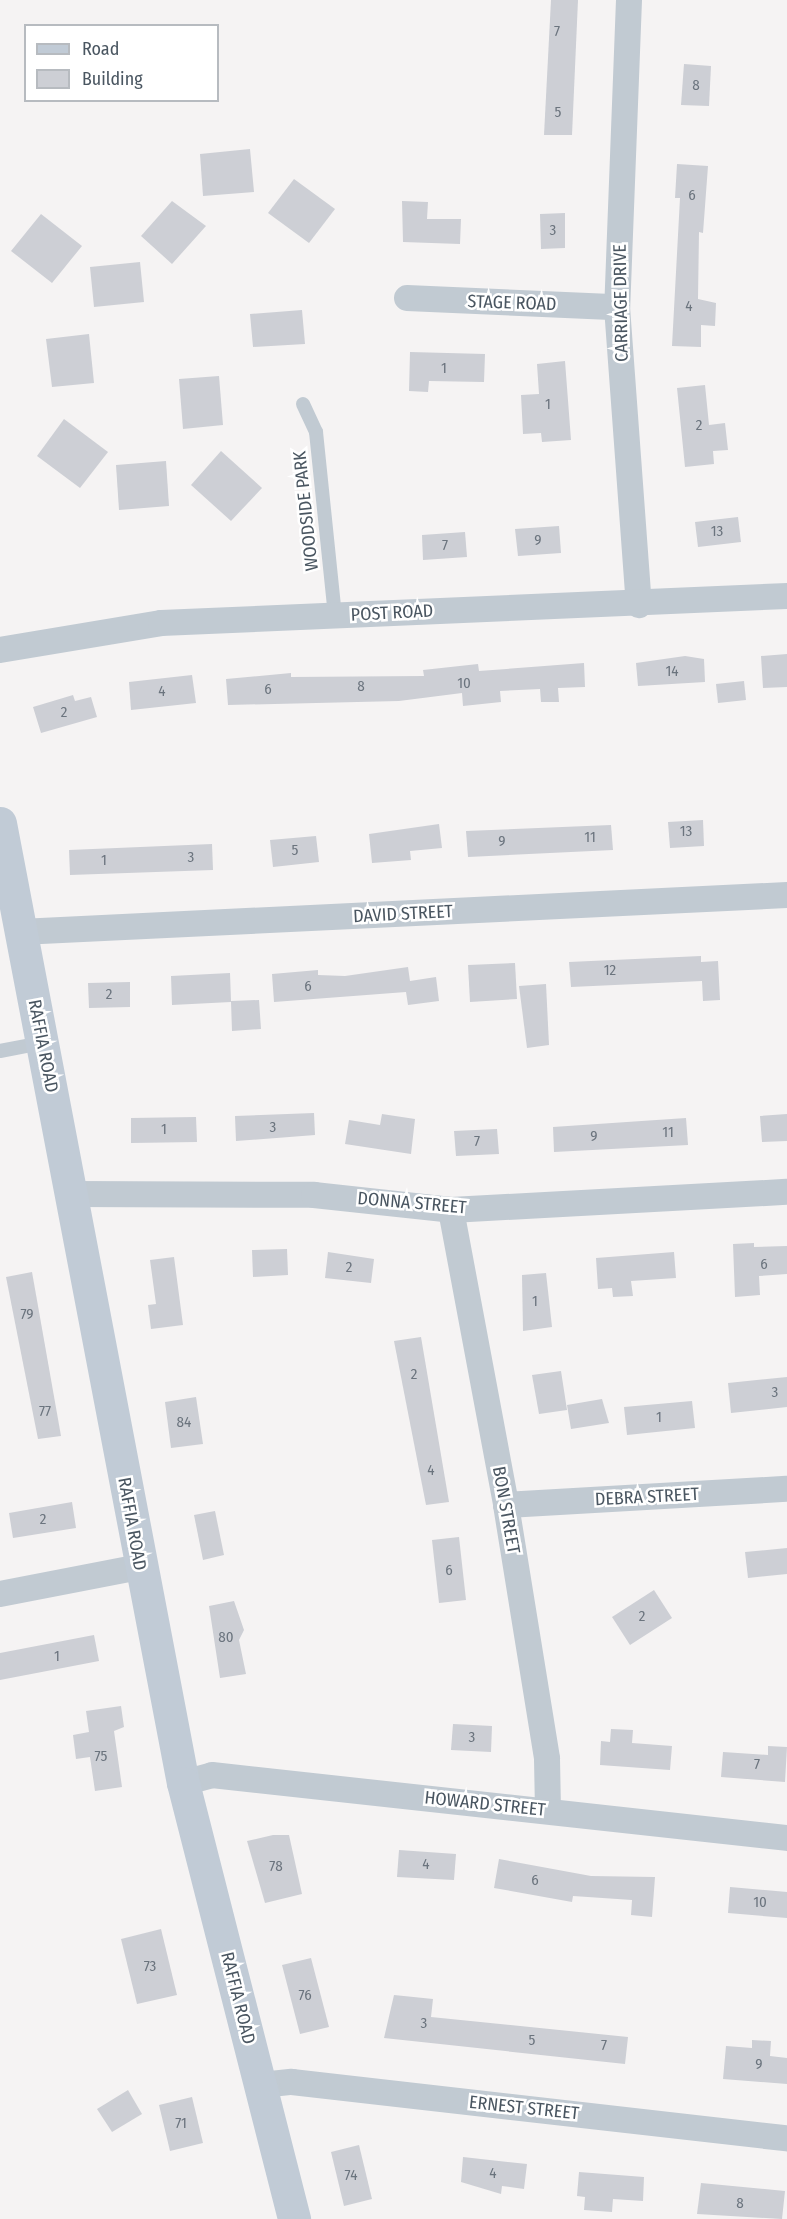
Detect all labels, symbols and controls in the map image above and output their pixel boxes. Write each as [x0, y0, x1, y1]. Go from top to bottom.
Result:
house number: 7 [554, 23, 560, 41]
legend [24, 24, 219, 102]
text: Road [82, 38, 119, 60]
text: Building [82, 68, 143, 90]
house number: 8 [692, 77, 700, 95]
house number: 5 [555, 104, 561, 122]
house number: 6 [688, 187, 696, 205]
house number: 3 [550, 222, 556, 240]
street label: CARRIAGE DRIVE [609, 244, 633, 362]
street label: STAGE ROAD [467, 291, 557, 315]
house number: 4 [685, 298, 693, 316]
house number: 1 [441, 360, 447, 378]
house number: 1 [545, 396, 551, 414]
house number: 2 [696, 417, 702, 435]
street label: WOODSIDE PARK [289, 450, 323, 572]
house number: 13 [711, 523, 723, 541]
house number: 9 [534, 532, 542, 550]
house number: 7 [442, 537, 448, 555]
street label: POST ROAD [350, 600, 434, 626]
house number: 14 [665, 663, 679, 681]
house number: 10 [457, 675, 471, 693]
house number: 8 [357, 678, 365, 696]
house number: 6 [264, 681, 272, 699]
house number: 4 [158, 683, 166, 701]
house number: 2 [61, 704, 67, 722]
house number: 13 [680, 823, 692, 841]
house number: 11 [584, 829, 596, 847]
house number: 9 [498, 833, 506, 851]
house number: 5 [292, 842, 298, 860]
house number: 3 [188, 849, 194, 867]
house number: 1 [101, 852, 107, 870]
street label: DAVID STREET [353, 901, 453, 927]
house number: 12 [604, 962, 616, 980]
house number: 6 [304, 978, 312, 996]
house number: 2 [106, 986, 112, 1004]
street label: RAFFIA ROAD [23, 998, 63, 1094]
house number: 3 [270, 1119, 276, 1137]
house number: 1 [161, 1121, 167, 1139]
house number: 11 [662, 1124, 674, 1142]
house number: 9 [590, 1128, 598, 1146]
house number: 7 [474, 1133, 480, 1151]
street label: DONNA STREET [357, 1187, 467, 1219]
house number: 6 [760, 1256, 768, 1274]
house number: 2 [346, 1259, 352, 1277]
house number: 1 [532, 1293, 538, 1311]
house number: 79 [20, 1306, 34, 1324]
house number: 2 [411, 1366, 417, 1384]
house number: 3 [772, 1384, 778, 1402]
house number: 77 [39, 1403, 51, 1421]
house number: 1 [656, 1409, 662, 1427]
house number: 84 [177, 1414, 191, 1432]
house number: 4 [427, 1462, 435, 1480]
street label: BON STREET [488, 1465, 524, 1555]
street label: RAFFIA ROAD [113, 1476, 151, 1572]
street label: DEBRA STREET [594, 1483, 700, 1511]
house number: 2 [40, 1511, 46, 1529]
house number: 6 [445, 1562, 453, 1580]
house number: 2 [639, 1608, 645, 1626]
house number: 80 [218, 1629, 234, 1647]
house number: 1 [54, 1648, 60, 1666]
house number: 3 [469, 1729, 475, 1747]
house number: 75 [95, 1748, 107, 1766]
house number: 7 [754, 1756, 760, 1774]
street label: HOWARD STREET [423, 1787, 547, 1821]
house number: 4 [422, 1856, 430, 1874]
house number: 78 [269, 1858, 283, 1876]
house number: 6 [531, 1872, 539, 1890]
house number: 10 [753, 1894, 767, 1912]
street label: RAFFIA ROAD [216, 1950, 260, 2046]
house number: 73 [144, 1958, 156, 1976]
house number: 76 [298, 1987, 312, 2005]
house number: 3 [421, 2015, 427, 2033]
house number: 5 [529, 2032, 535, 2050]
house number: 7 [601, 2037, 607, 2055]
house number: 9 [755, 2056, 763, 2074]
street label: ERNEST STREET [468, 2091, 580, 2125]
house number: 71 [175, 2115, 187, 2133]
house number: 4 [489, 2165, 497, 2183]
house number: 74 [345, 2167, 357, 2185]
house number: 8 [736, 2195, 744, 2213]

